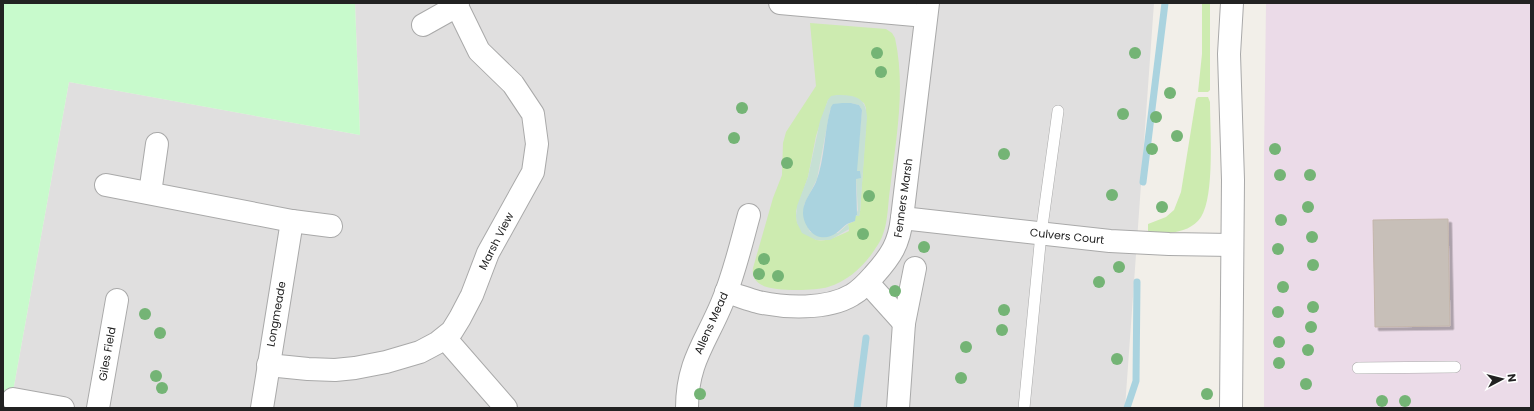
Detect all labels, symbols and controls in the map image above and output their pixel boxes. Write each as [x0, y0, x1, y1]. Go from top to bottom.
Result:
street label: Fenners Marsh [890, 157, 916, 239]
street label: Marsh View [475, 209, 517, 273]
street label: Culvers Court [1029, 224, 1105, 248]
street label: Longmeade [262, 280, 290, 348]
street label: Allens Mead [690, 289, 732, 357]
street label: Giles Field [94, 326, 120, 382]
north arrow [1482, 359, 1522, 399]
text: N [1503, 373, 1520, 383]

